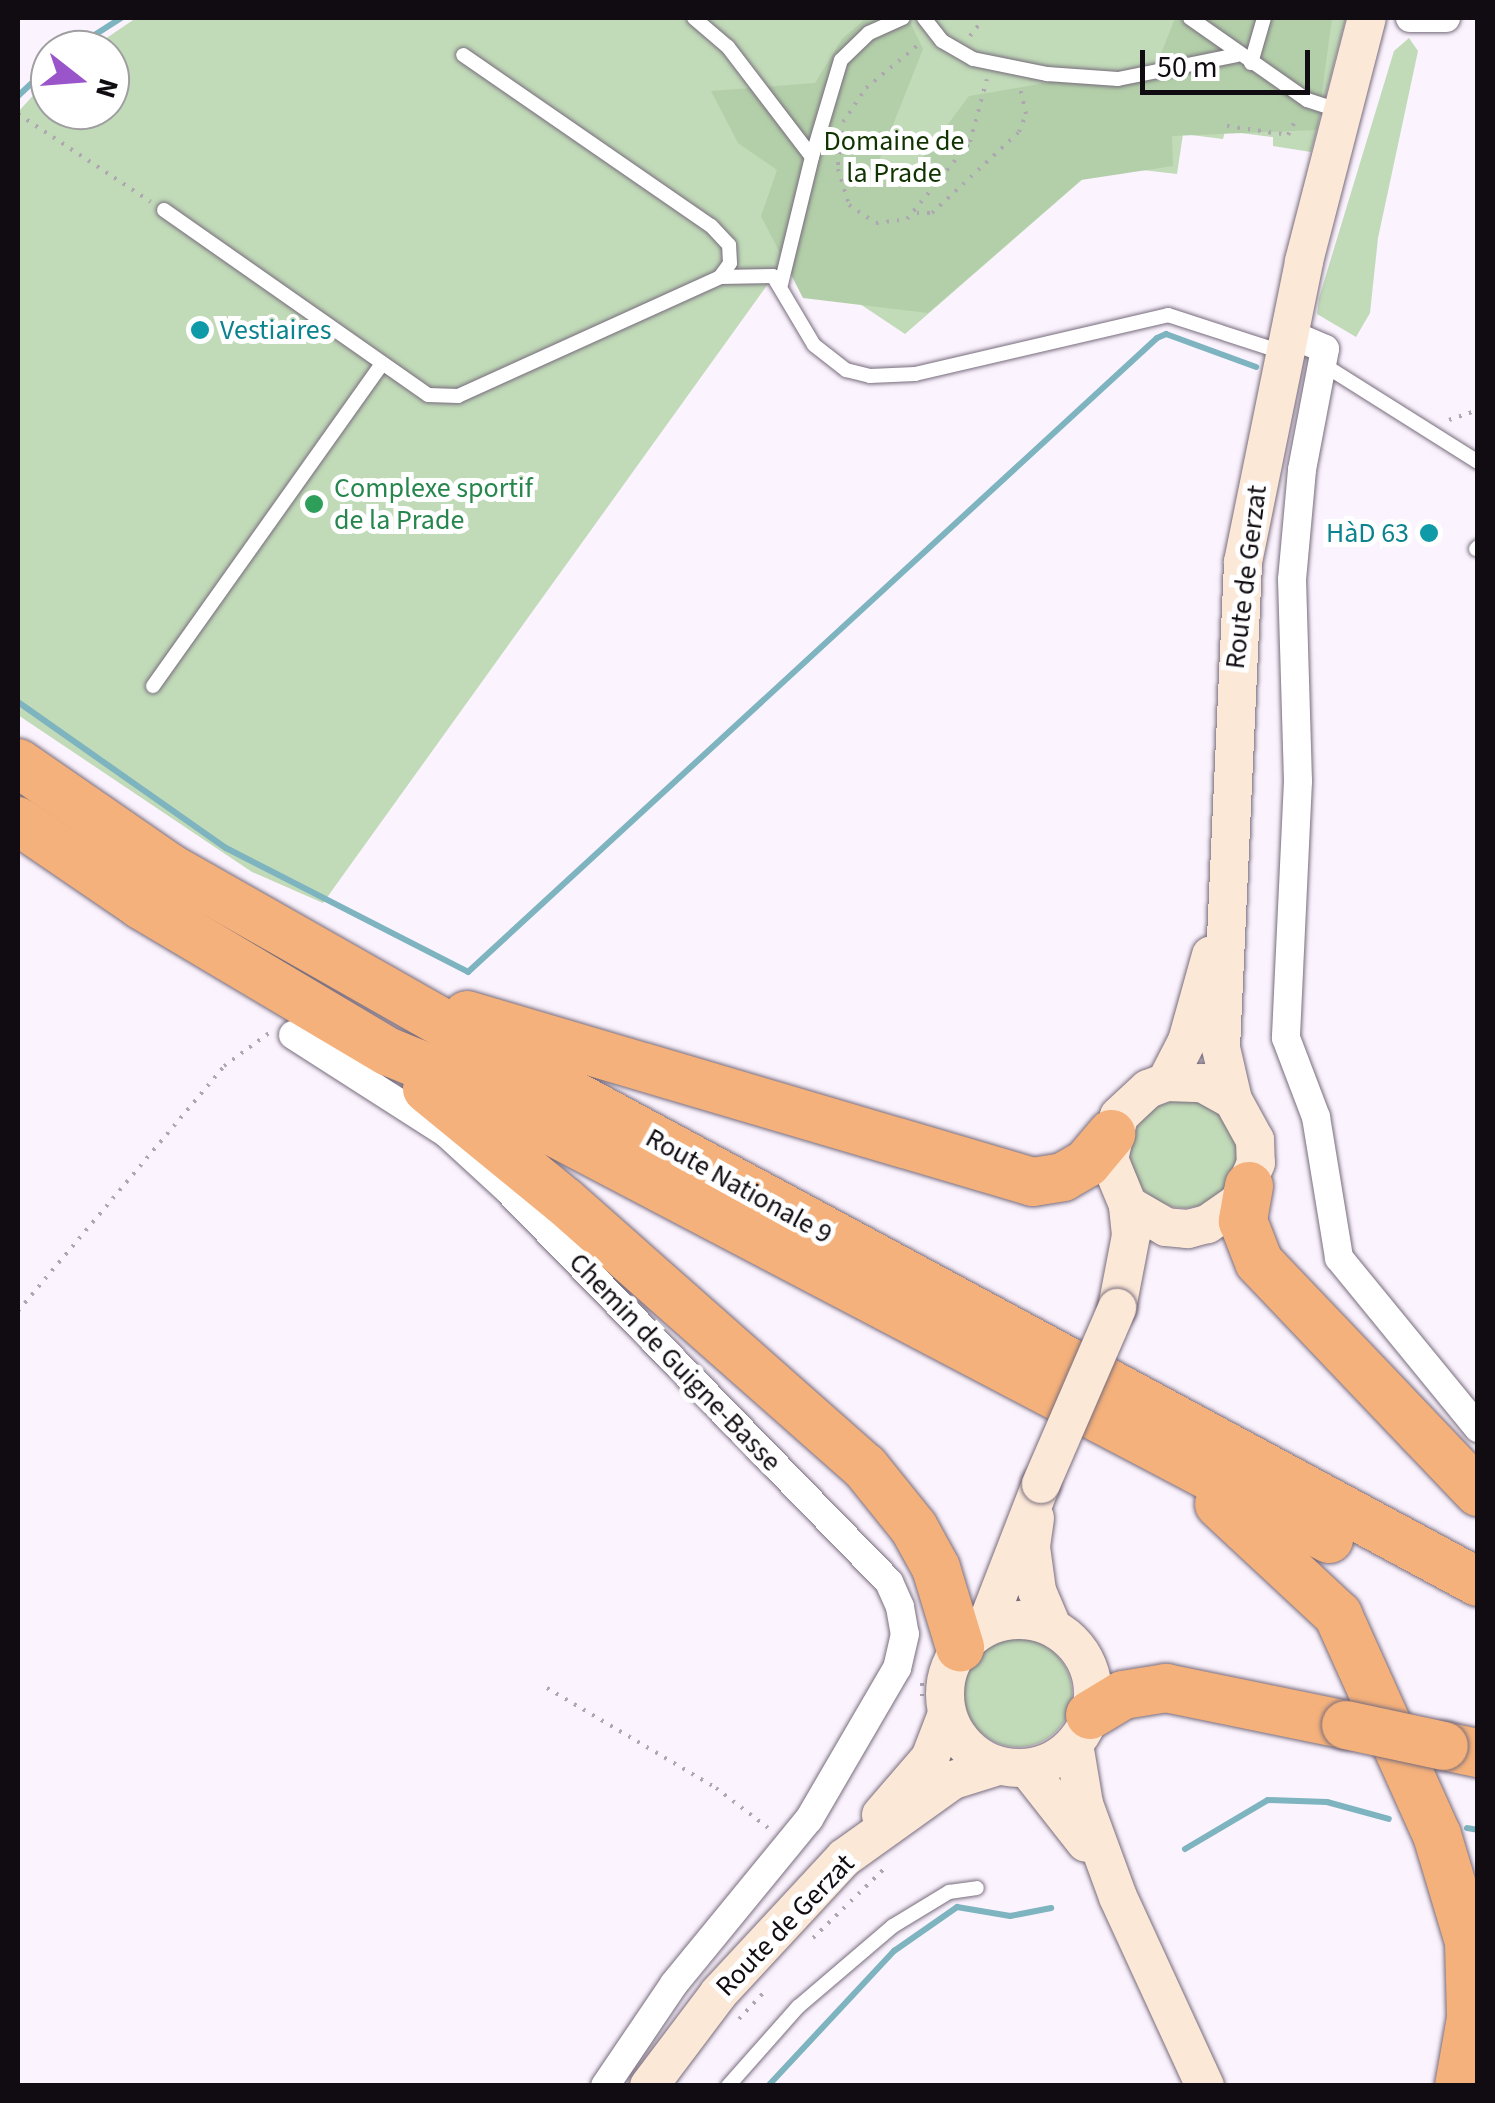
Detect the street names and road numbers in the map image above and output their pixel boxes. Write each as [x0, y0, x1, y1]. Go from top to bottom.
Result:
street label: Route de Gerzat [1218, 483, 1274, 671]
street label: Route Nationale 9 [640, 1121, 838, 1251]
street label: Chemin de Guigne-Basse [562, 1246, 788, 1478]
street label: Route de Gerzat [709, 1847, 861, 2003]

